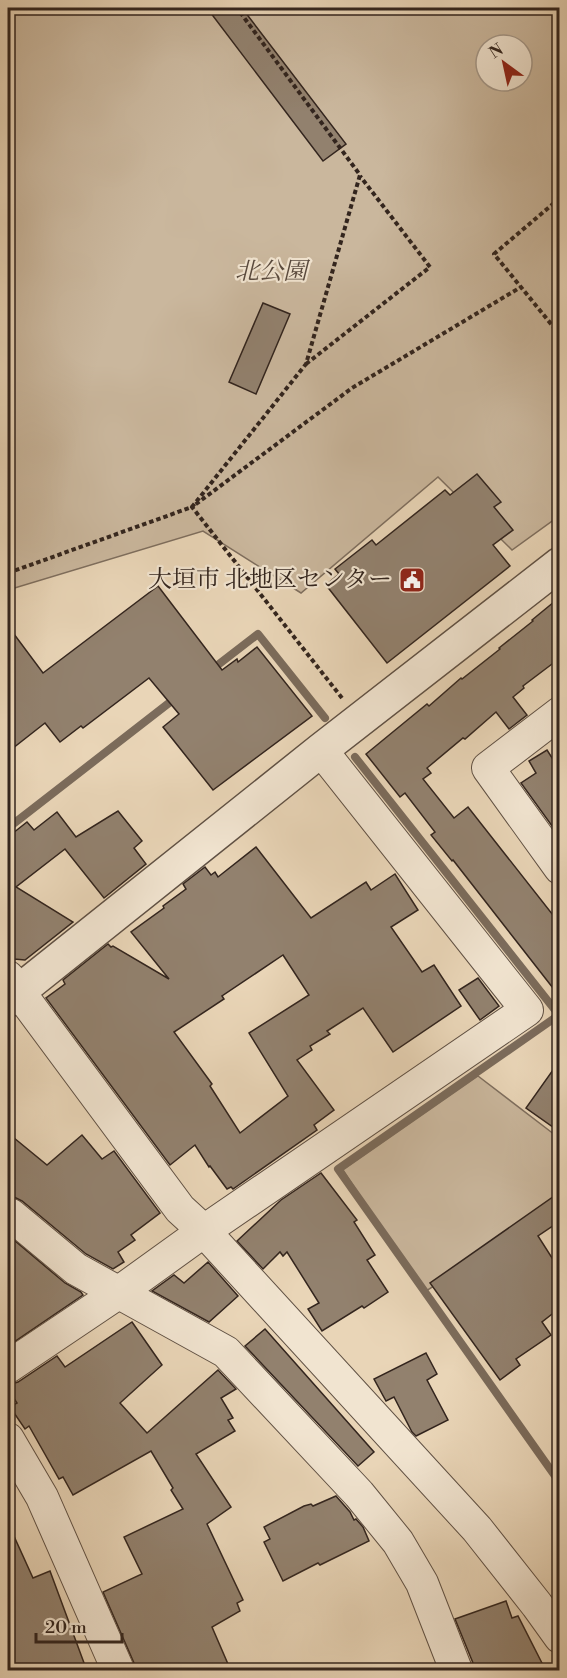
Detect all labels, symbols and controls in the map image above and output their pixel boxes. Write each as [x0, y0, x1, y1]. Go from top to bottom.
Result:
north arrow [474, 33, 534, 93]
text: N [486, 39, 507, 63]
park label: 北公園 [235, 257, 311, 287]
place label: 大垣市 北地区センター [148, 565, 392, 595]
public building icon: 大垣市 北地区センター [397, 565, 427, 595]
scale bar [36, 1606, 122, 1644]
text: 20 m [45, 1616, 87, 1639]

